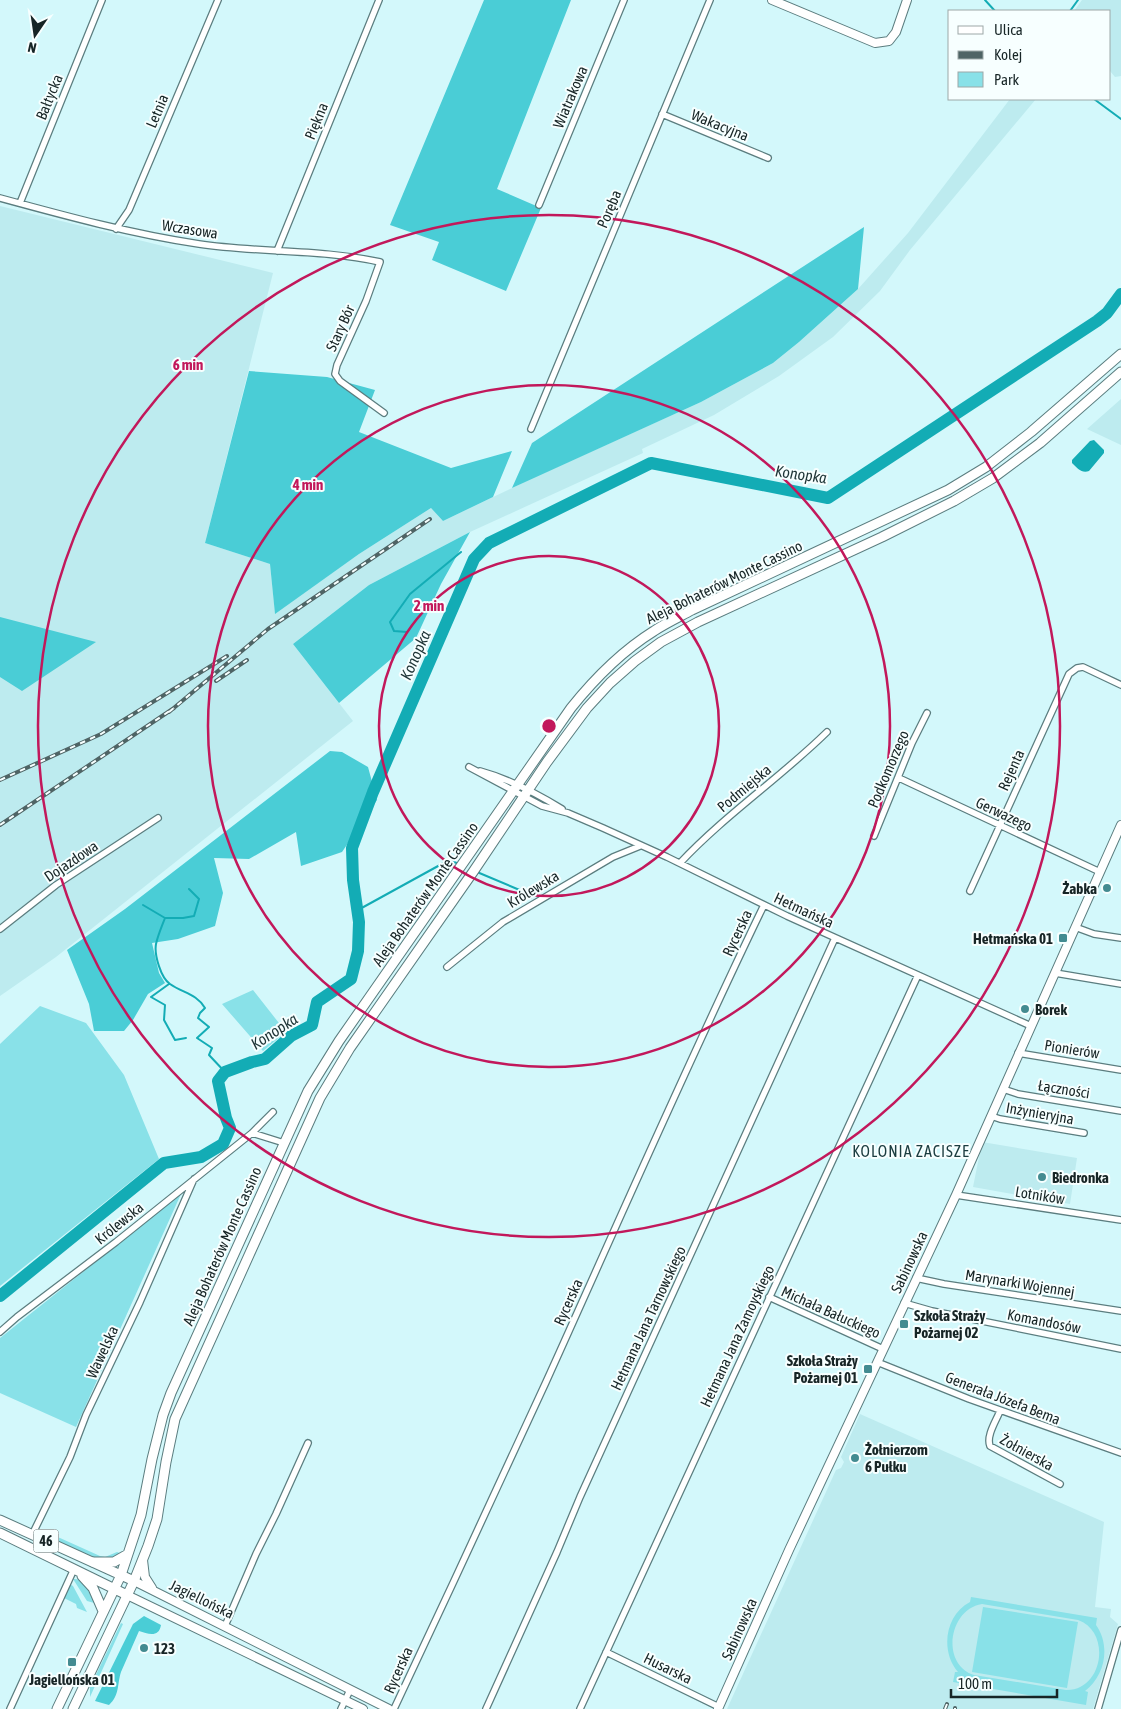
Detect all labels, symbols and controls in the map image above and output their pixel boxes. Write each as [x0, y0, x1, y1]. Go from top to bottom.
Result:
north arrow [10, 10, 60, 60]
legend [948, 10, 1111, 100]
text: Ulica [994, 21, 1023, 38]
text: N [26, 39, 38, 56]
text: Kolej [994, 46, 1022, 63]
street label: Wiatrakowa [549, 63, 591, 131]
text: Park [994, 71, 1019, 88]
street label: Bałtycka [32, 72, 66, 122]
street label: Letnia [142, 92, 172, 130]
street label: Piękna [301, 100, 331, 142]
street label: Wakacyjna [689, 106, 751, 144]
street label: Poręba [593, 187, 625, 231]
street label: Wczasowa [161, 216, 219, 242]
street label: Stary Bór [322, 302, 358, 354]
text: 6 min [173, 356, 203, 373]
water label: Konopka [774, 461, 829, 488]
text: 4 min [292, 476, 323, 493]
street label: Aleja Bohaterów Monte Cassino [643, 537, 805, 627]
text: 2 min [414, 597, 444, 614]
water label: Konopka [396, 627, 435, 683]
centre of rings [540, 717, 558, 735]
street label: Podkomorzego [864, 728, 912, 810]
street label: Rejenta [994, 747, 1028, 793]
street label: Podmiejska [714, 761, 774, 815]
street label: Gerwazego [973, 794, 1035, 834]
street label: Aleja Bohaterów Monte Cassino [369, 819, 481, 969]
street label: Dojazdowa [41, 837, 101, 885]
street label: Królewska [504, 867, 562, 911]
place label: Żabka [1063, 880, 1097, 897]
marker: Żabka [1101, 882, 1113, 894]
street label: Hetmańska [772, 889, 837, 931]
street label: Rycerska [719, 907, 755, 959]
place label: Hetmańska 01 [973, 930, 1053, 947]
marker: Hetmańska 01 [1057, 932, 1069, 944]
place label: Borek [1035, 1001, 1067, 1018]
marker: Borek [1019, 1003, 1031, 1015]
water label: Konopka [247, 1009, 302, 1054]
street label: Pionierów [1043, 1036, 1101, 1062]
street label: Łączności [1037, 1077, 1091, 1101]
street label: Inżynieryjna [1005, 1099, 1075, 1127]
district label: KOLONIA ZACISZE [852, 1142, 970, 1160]
street label: Aleja Bohaterów Monte Cassino [179, 1164, 265, 1328]
place label: Biedronka [1052, 1169, 1109, 1186]
marker: Biedronka [1036, 1171, 1048, 1183]
street label: Lotników [1014, 1183, 1066, 1207]
street label: Królewska [91, 1198, 147, 1248]
street label: Sabinowska [887, 1229, 931, 1295]
street label: Hetmana Jana Tarnowskiego [607, 1243, 689, 1393]
street label: Hetmana Jana Zamoyskiego [697, 1262, 777, 1410]
street label: Marynarki Wojennej [964, 1266, 1076, 1300]
street label: Rycerska [550, 1276, 586, 1328]
street label: Michała Bałuckiego [779, 1283, 883, 1341]
street label: Komandosów [1006, 1306, 1082, 1336]
place label: Szkoła Straży Pożarnej 02 [914, 1307, 986, 1341]
marker: Szkoła Straży Pożarnej 02 [898, 1318, 910, 1330]
street label: Wawelska [82, 1323, 122, 1381]
place label: Szkoła Straży Pożarnej 01 [787, 1352, 859, 1386]
marker: Szkoła Straży Pożarnej 01 [862, 1363, 874, 1375]
street label: Generała Józefa Bema [943, 1368, 1063, 1428]
street label: Żołnierska [997, 1430, 1057, 1474]
place label: Żołnierzom 6 Pułku [865, 1441, 928, 1475]
marker: Żołnierzom 6 Pułku [849, 1452, 861, 1464]
road number: 46 [34, 1530, 58, 1552]
street label: Jagiellońska [167, 1576, 237, 1622]
street label: Sabinowska [718, 1595, 760, 1663]
place label: 123 [154, 1640, 175, 1657]
marker: 123 [138, 1642, 150, 1654]
street label: Rycerska [380, 1644, 416, 1696]
street label: Husarska [641, 1649, 695, 1687]
marker: Jagiellońska 01 [66, 1656, 78, 1668]
scale bar [951, 1666, 1057, 1698]
place label: Jagiellońska 01 [28, 1671, 115, 1688]
text: 100 m [958, 1675, 992, 1692]

